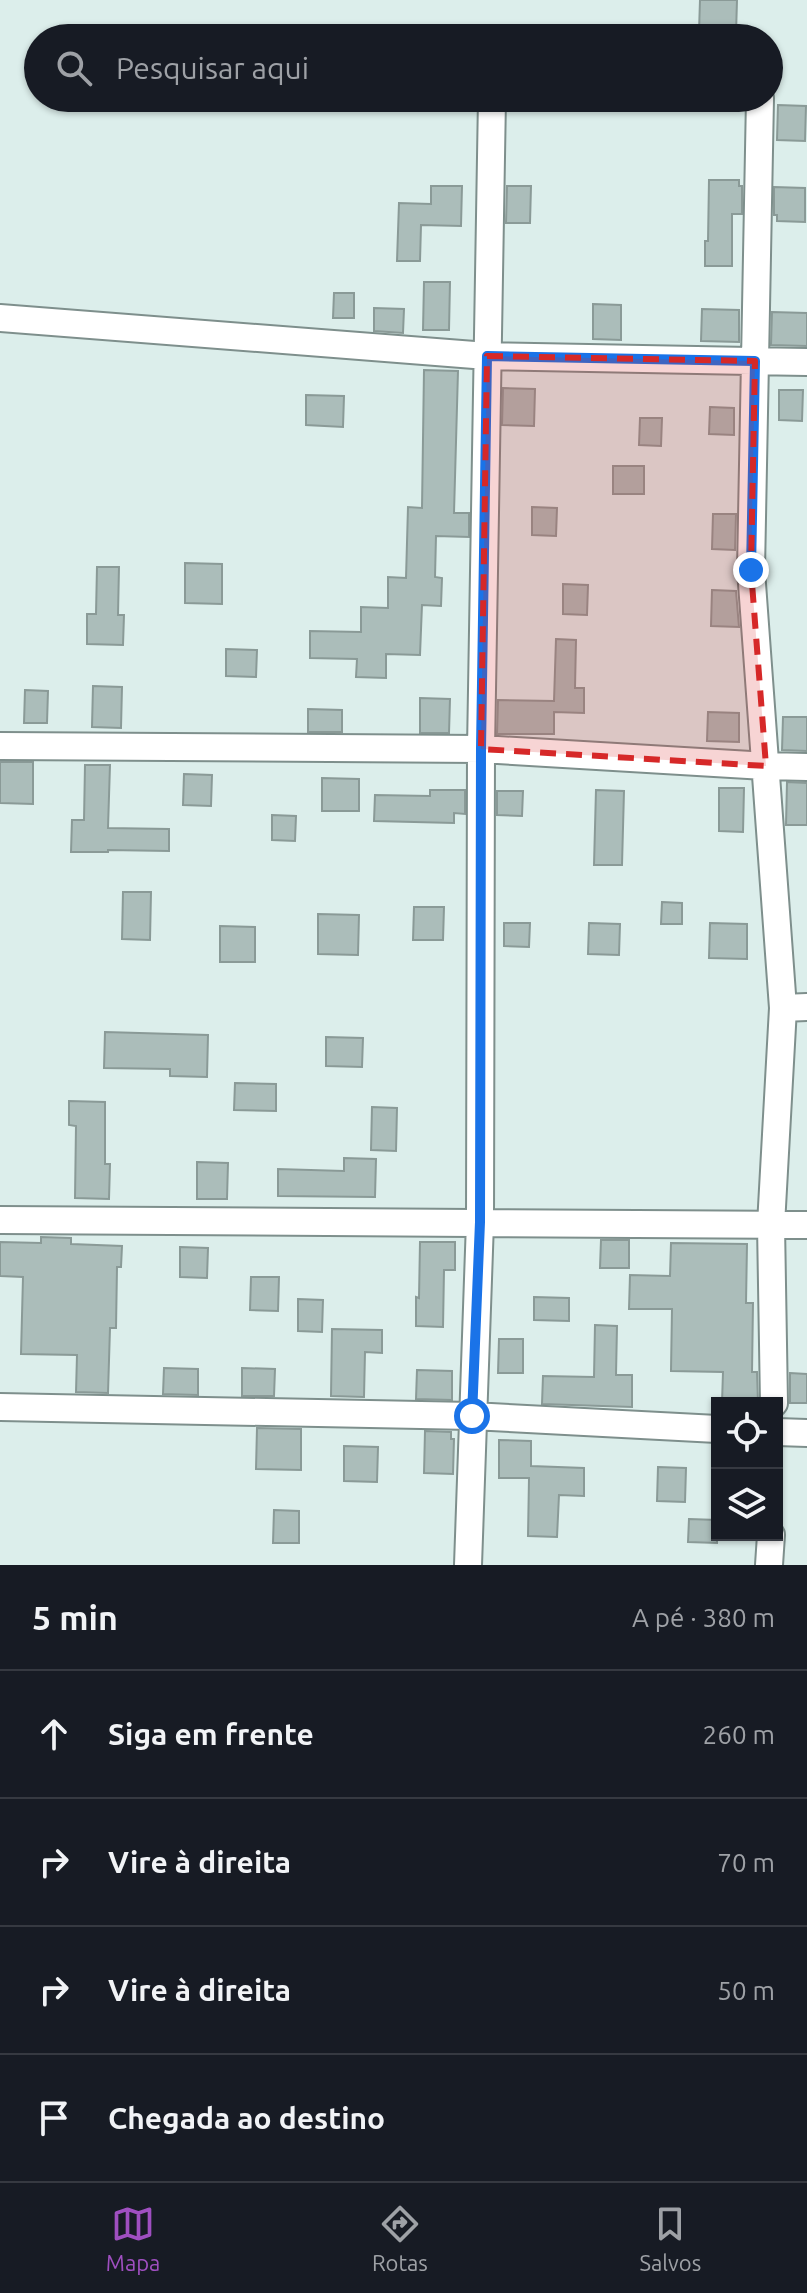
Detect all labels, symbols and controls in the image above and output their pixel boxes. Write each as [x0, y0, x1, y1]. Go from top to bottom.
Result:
search box [24, 24, 783, 112]
icon: search [52, 46, 96, 90]
text: Pesquisar aqui [116, 51, 309, 85]
route end [733, 552, 769, 588]
map controls [711, 1397, 783, 1541]
button: locate [711, 1397, 783, 1469]
route start [454, 1398, 490, 1434]
button: layers [711, 1469, 783, 1541]
text: 5 min [32, 1598, 118, 1636]
text: A pé · 380 m [632, 1603, 775, 1632]
icon: ahead [32, 1712, 76, 1756]
text: Siga em frente [108, 1717, 314, 1751]
text: 260 m [703, 1720, 775, 1749]
icon: right [32, 1840, 76, 1884]
text: Vire à direita [108, 1845, 291, 1879]
text: 70 m [717, 1848, 775, 1877]
icon: right [32, 1968, 76, 2012]
text: Vire à direita [108, 1973, 291, 2007]
text: 50 m [717, 1976, 775, 2005]
icon: arrive [32, 2096, 76, 2140]
text: Chegada ao destino [108, 2101, 385, 2135]
tab: Mapa [106, 2202, 160, 2275]
tab: Rotas [372, 2202, 428, 2275]
tab: Salvos [639, 2202, 701, 2275]

